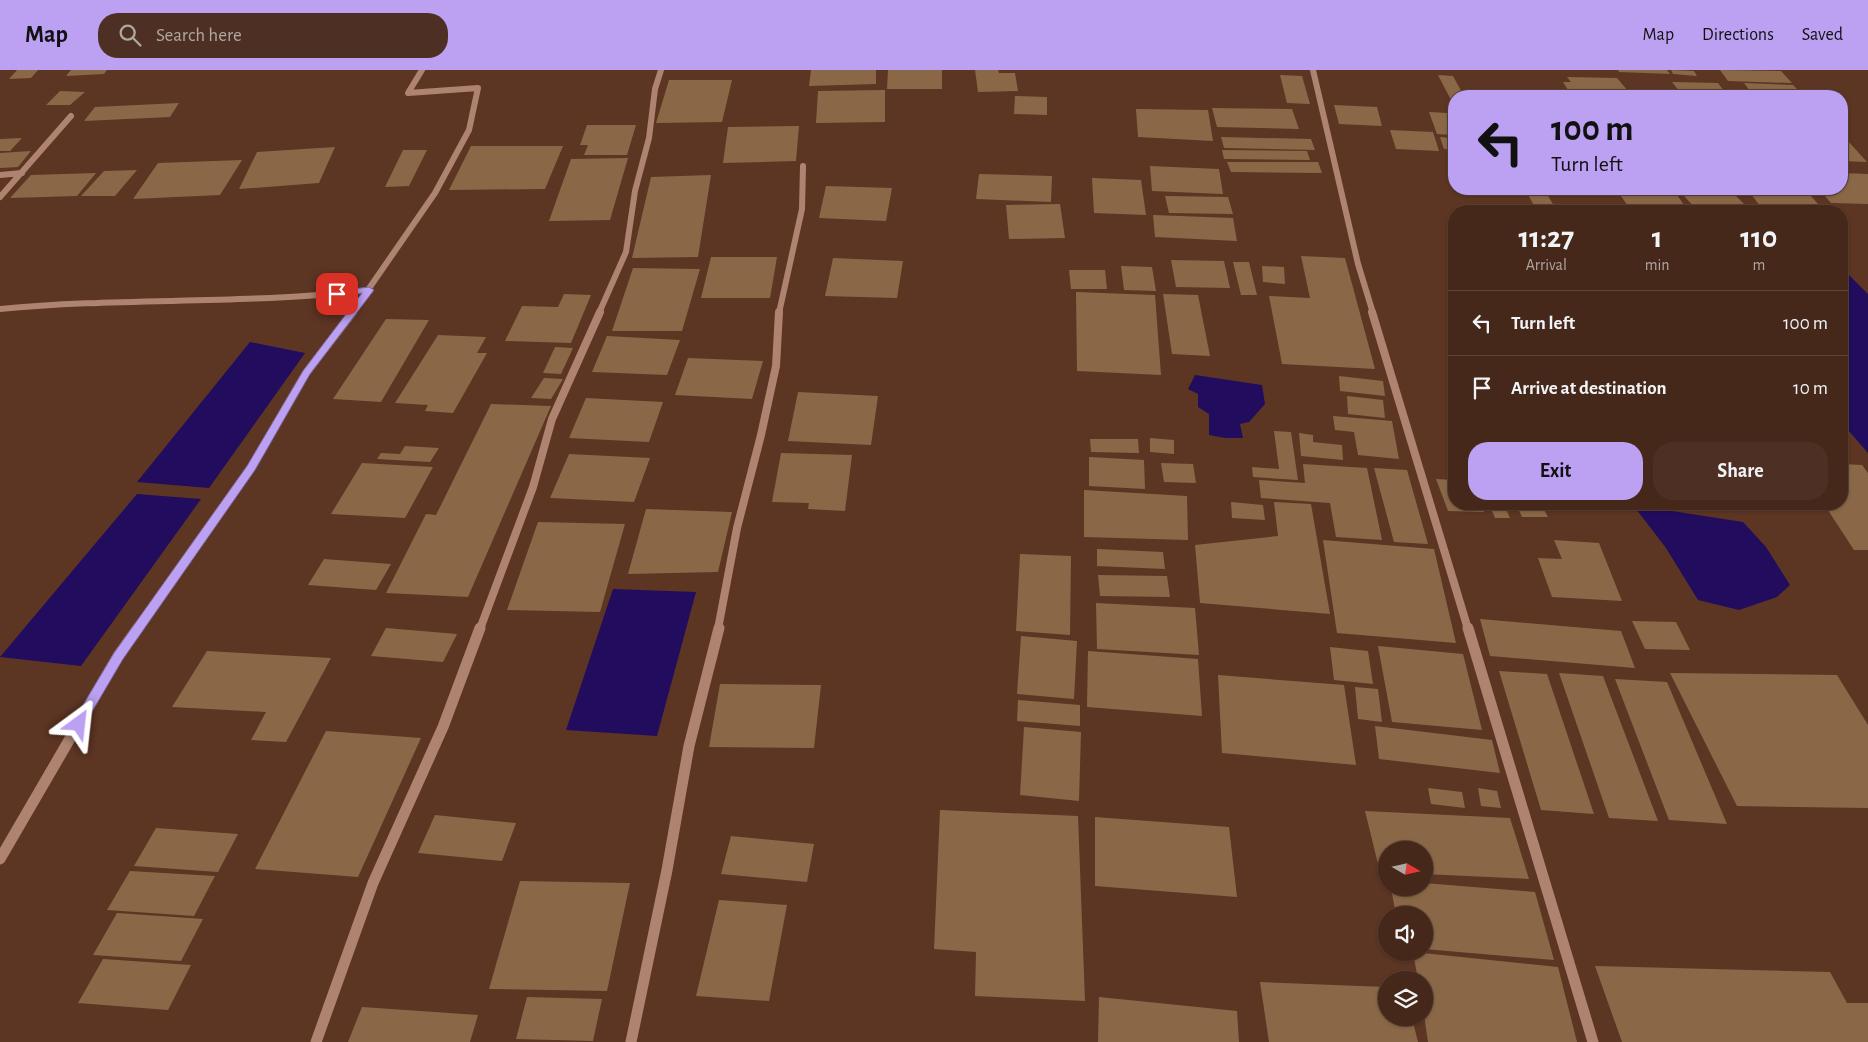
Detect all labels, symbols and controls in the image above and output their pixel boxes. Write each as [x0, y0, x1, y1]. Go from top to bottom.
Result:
search box [98, 13, 448, 58]
icon: search [116, 21, 144, 49]
text: Map [25, 23, 68, 47]
text: Search here [156, 26, 242, 45]
text: Map [1643, 26, 1674, 44]
text: Directions [1702, 26, 1774, 44]
text: Saved [1802, 26, 1843, 44]
icon: left [1468, 110, 1533, 175]
text: 100 m [1551, 112, 1634, 147]
text: Turn left [1551, 153, 1623, 175]
text: 11:27 [1519, 223, 1574, 253]
text: 1 [1652, 223, 1663, 253]
text: 110 [1740, 223, 1777, 253]
text: Arrival [1526, 257, 1567, 273]
text: min [1645, 257, 1670, 273]
text: m [1752, 257, 1765, 273]
pin [316, 273, 358, 315]
icon: arrive [323, 280, 351, 308]
icon: left [1468, 309, 1496, 337]
text: Turn left [1511, 314, 1575, 333]
text: 100 m [1783, 314, 1828, 333]
icon: arrive [1468, 374, 1496, 402]
text: Arrive at destination [1511, 379, 1667, 398]
text: 10 m [1793, 379, 1828, 398]
button: Exit [1468, 442, 1643, 500]
button: Share [1653, 442, 1828, 500]
position arrow [52, 697, 104, 749]
north arrow [1378, 841, 1432, 896]
map controls [1378, 841, 1433, 1026]
button: sound [1378, 906, 1433, 961]
button: layers [1378, 971, 1433, 1026]

